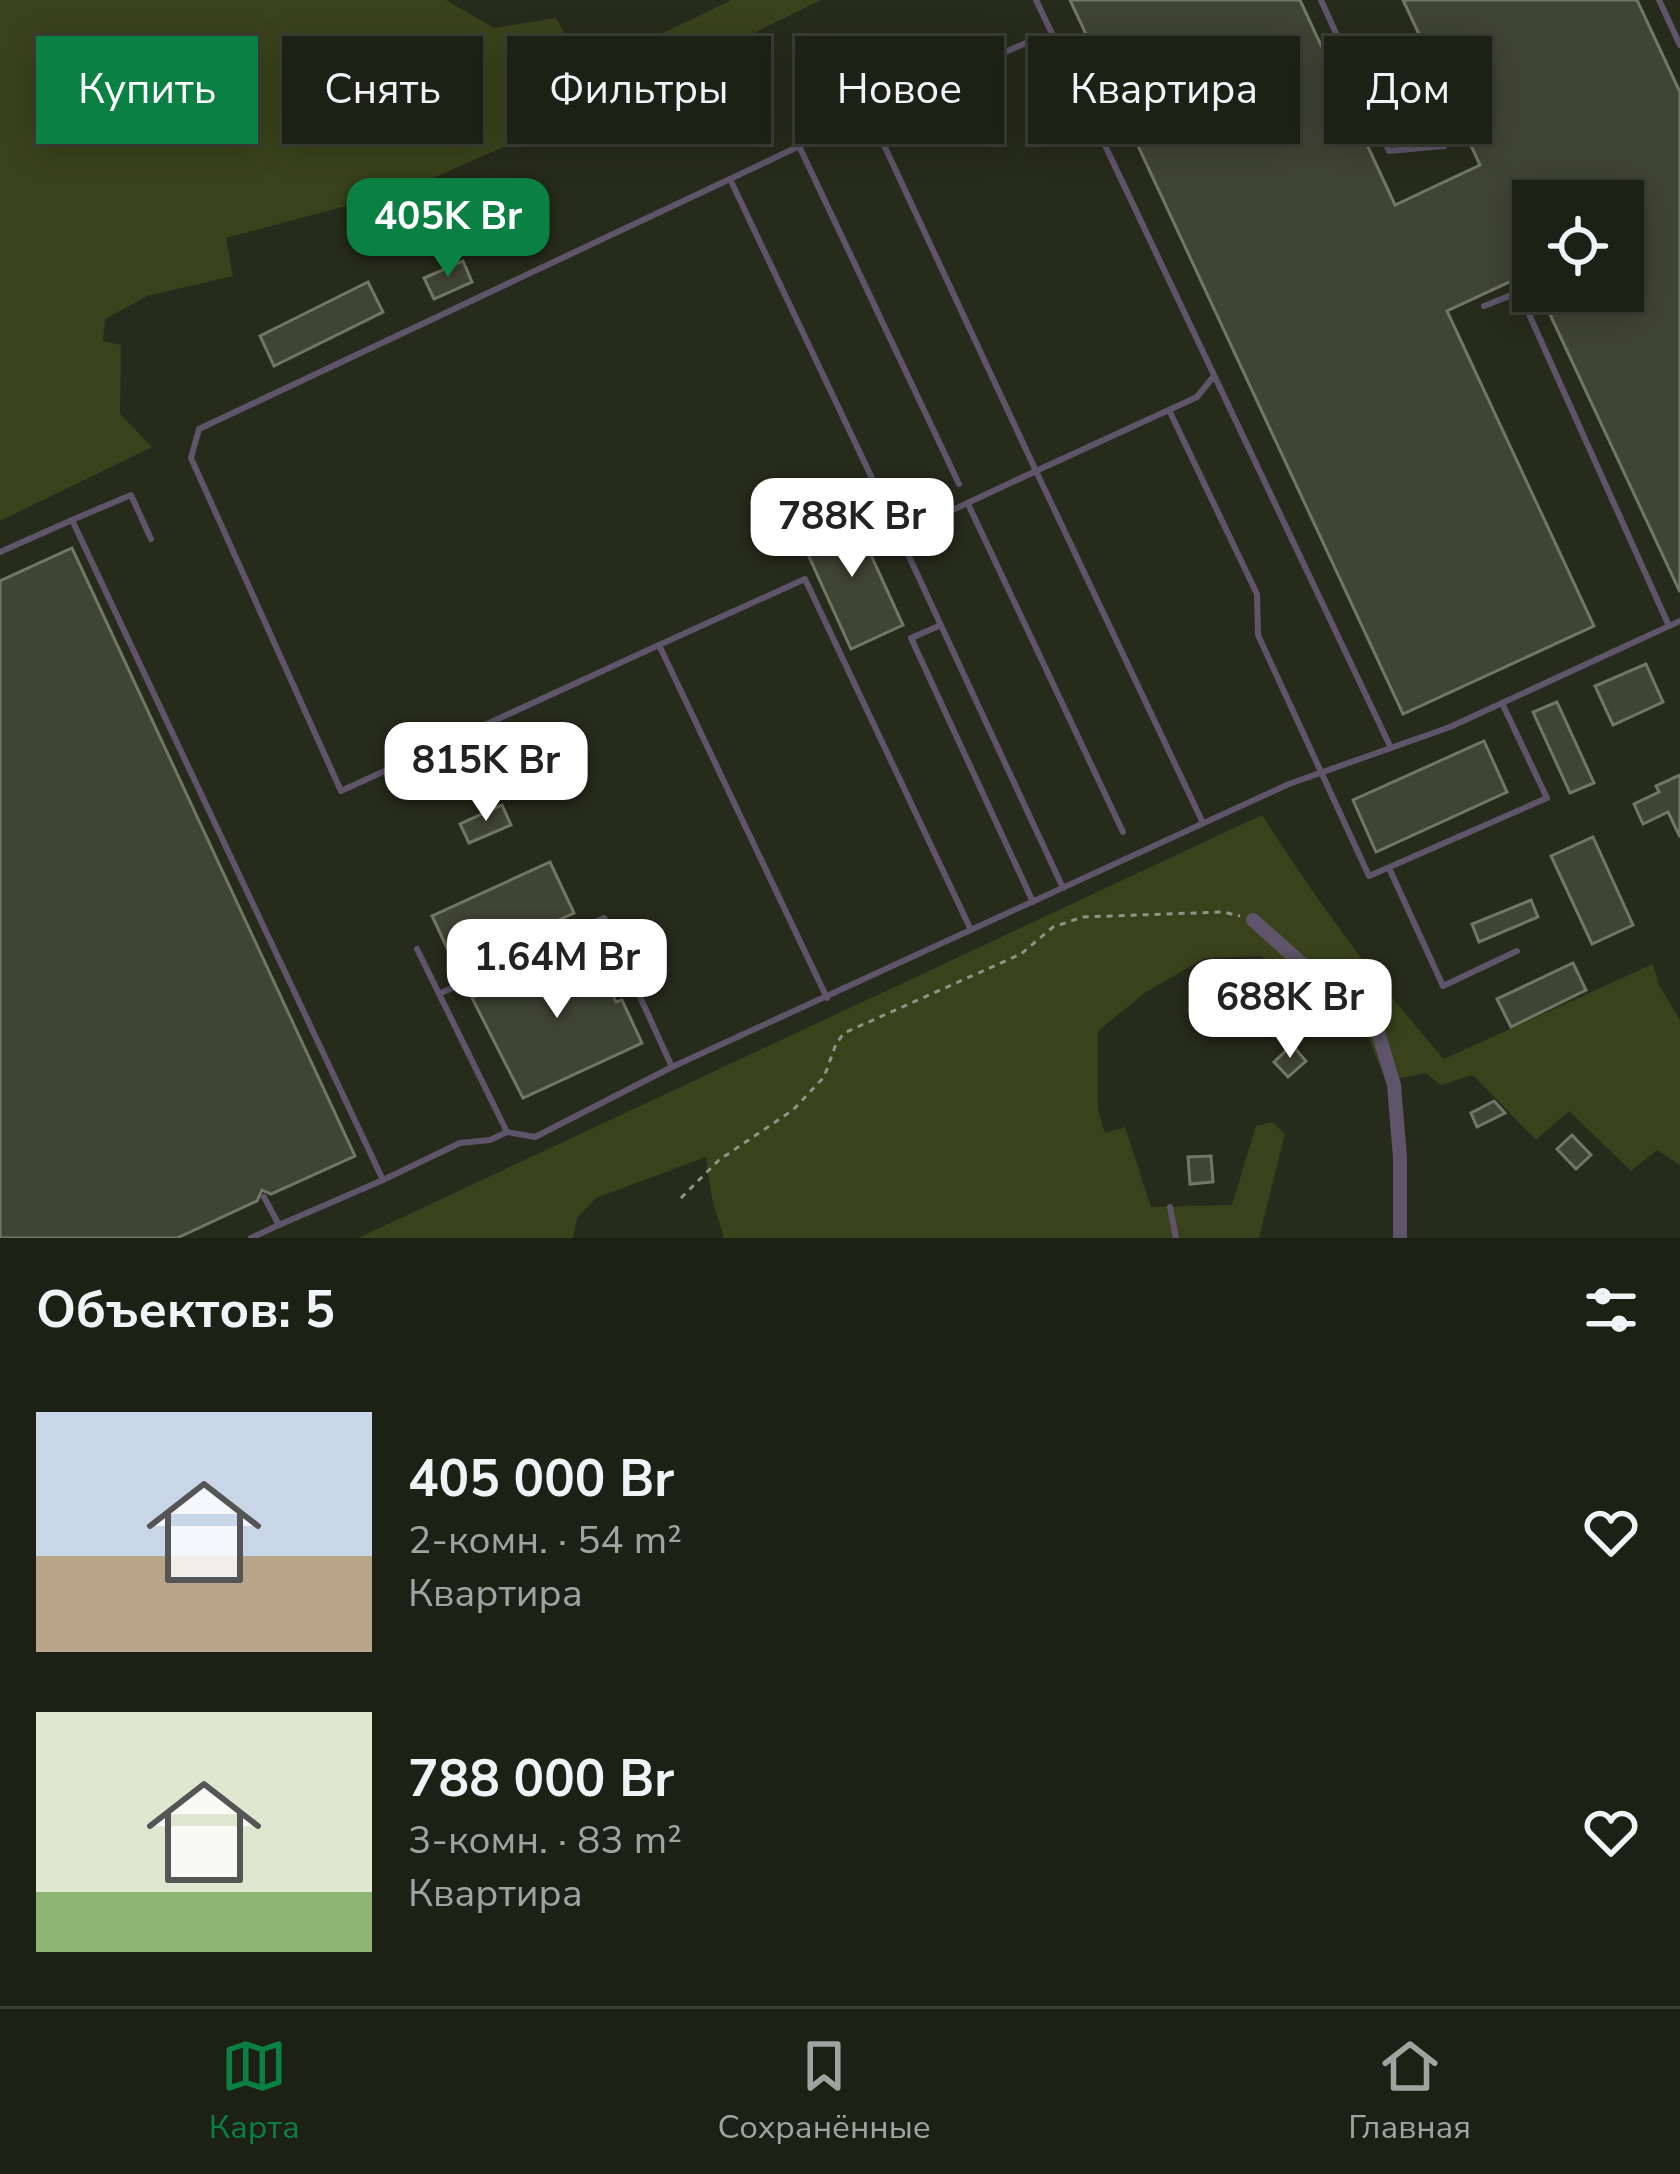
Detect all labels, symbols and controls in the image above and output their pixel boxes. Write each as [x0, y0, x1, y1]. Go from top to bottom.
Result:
chip: Купить [36, 36, 258, 144]
chip: Снять [282, 36, 483, 144]
chip: Фильтры [507, 36, 771, 144]
chip: Новое [795, 36, 1004, 144]
chip: Квартира [1028, 36, 1300, 144]
chip: Дом [1324, 36, 1492, 144]
pin: 405K Br [337, 178, 559, 280]
map controls [1512, 180, 1644, 312]
button: locate [1512, 180, 1644, 312]
text: 405K Br [374, 190, 522, 243]
pin: 788K Br [741, 478, 963, 580]
text: 788K Br [778, 490, 926, 543]
pin: 815K Br [375, 722, 597, 824]
text: 815K Br [412, 734, 560, 787]
pin: 1.64M Br [433, 919, 681, 1021]
text: 1.64M Br [474, 931, 640, 984]
pin: 688K Br [1179, 959, 1401, 1061]
text: 688K Br [1216, 971, 1364, 1024]
text: Объектов: 5 [36, 1275, 335, 1345]
icon: filters [1578, 1277, 1644, 1343]
text: 405 000 Br [408, 1444, 674, 1514]
icon: home [132, 1460, 276, 1604]
icon: heart [1578, 1499, 1644, 1565]
text: 2-комн. · 54 m² [408, 1514, 682, 1567]
text: Квартира [408, 1567, 583, 1620]
text: 788 000 Br [408, 1744, 674, 1814]
icon: home [132, 1760, 276, 1904]
icon: heart [1578, 1799, 1644, 1865]
text: 3-комн. · 83 m² [408, 1814, 682, 1867]
text: Квартира [408, 1867, 583, 1920]
tab: Карта [209, 2033, 300, 2150]
tab: Сохранённые [717, 2033, 931, 2150]
tab: Главная [1348, 2033, 1471, 2150]

